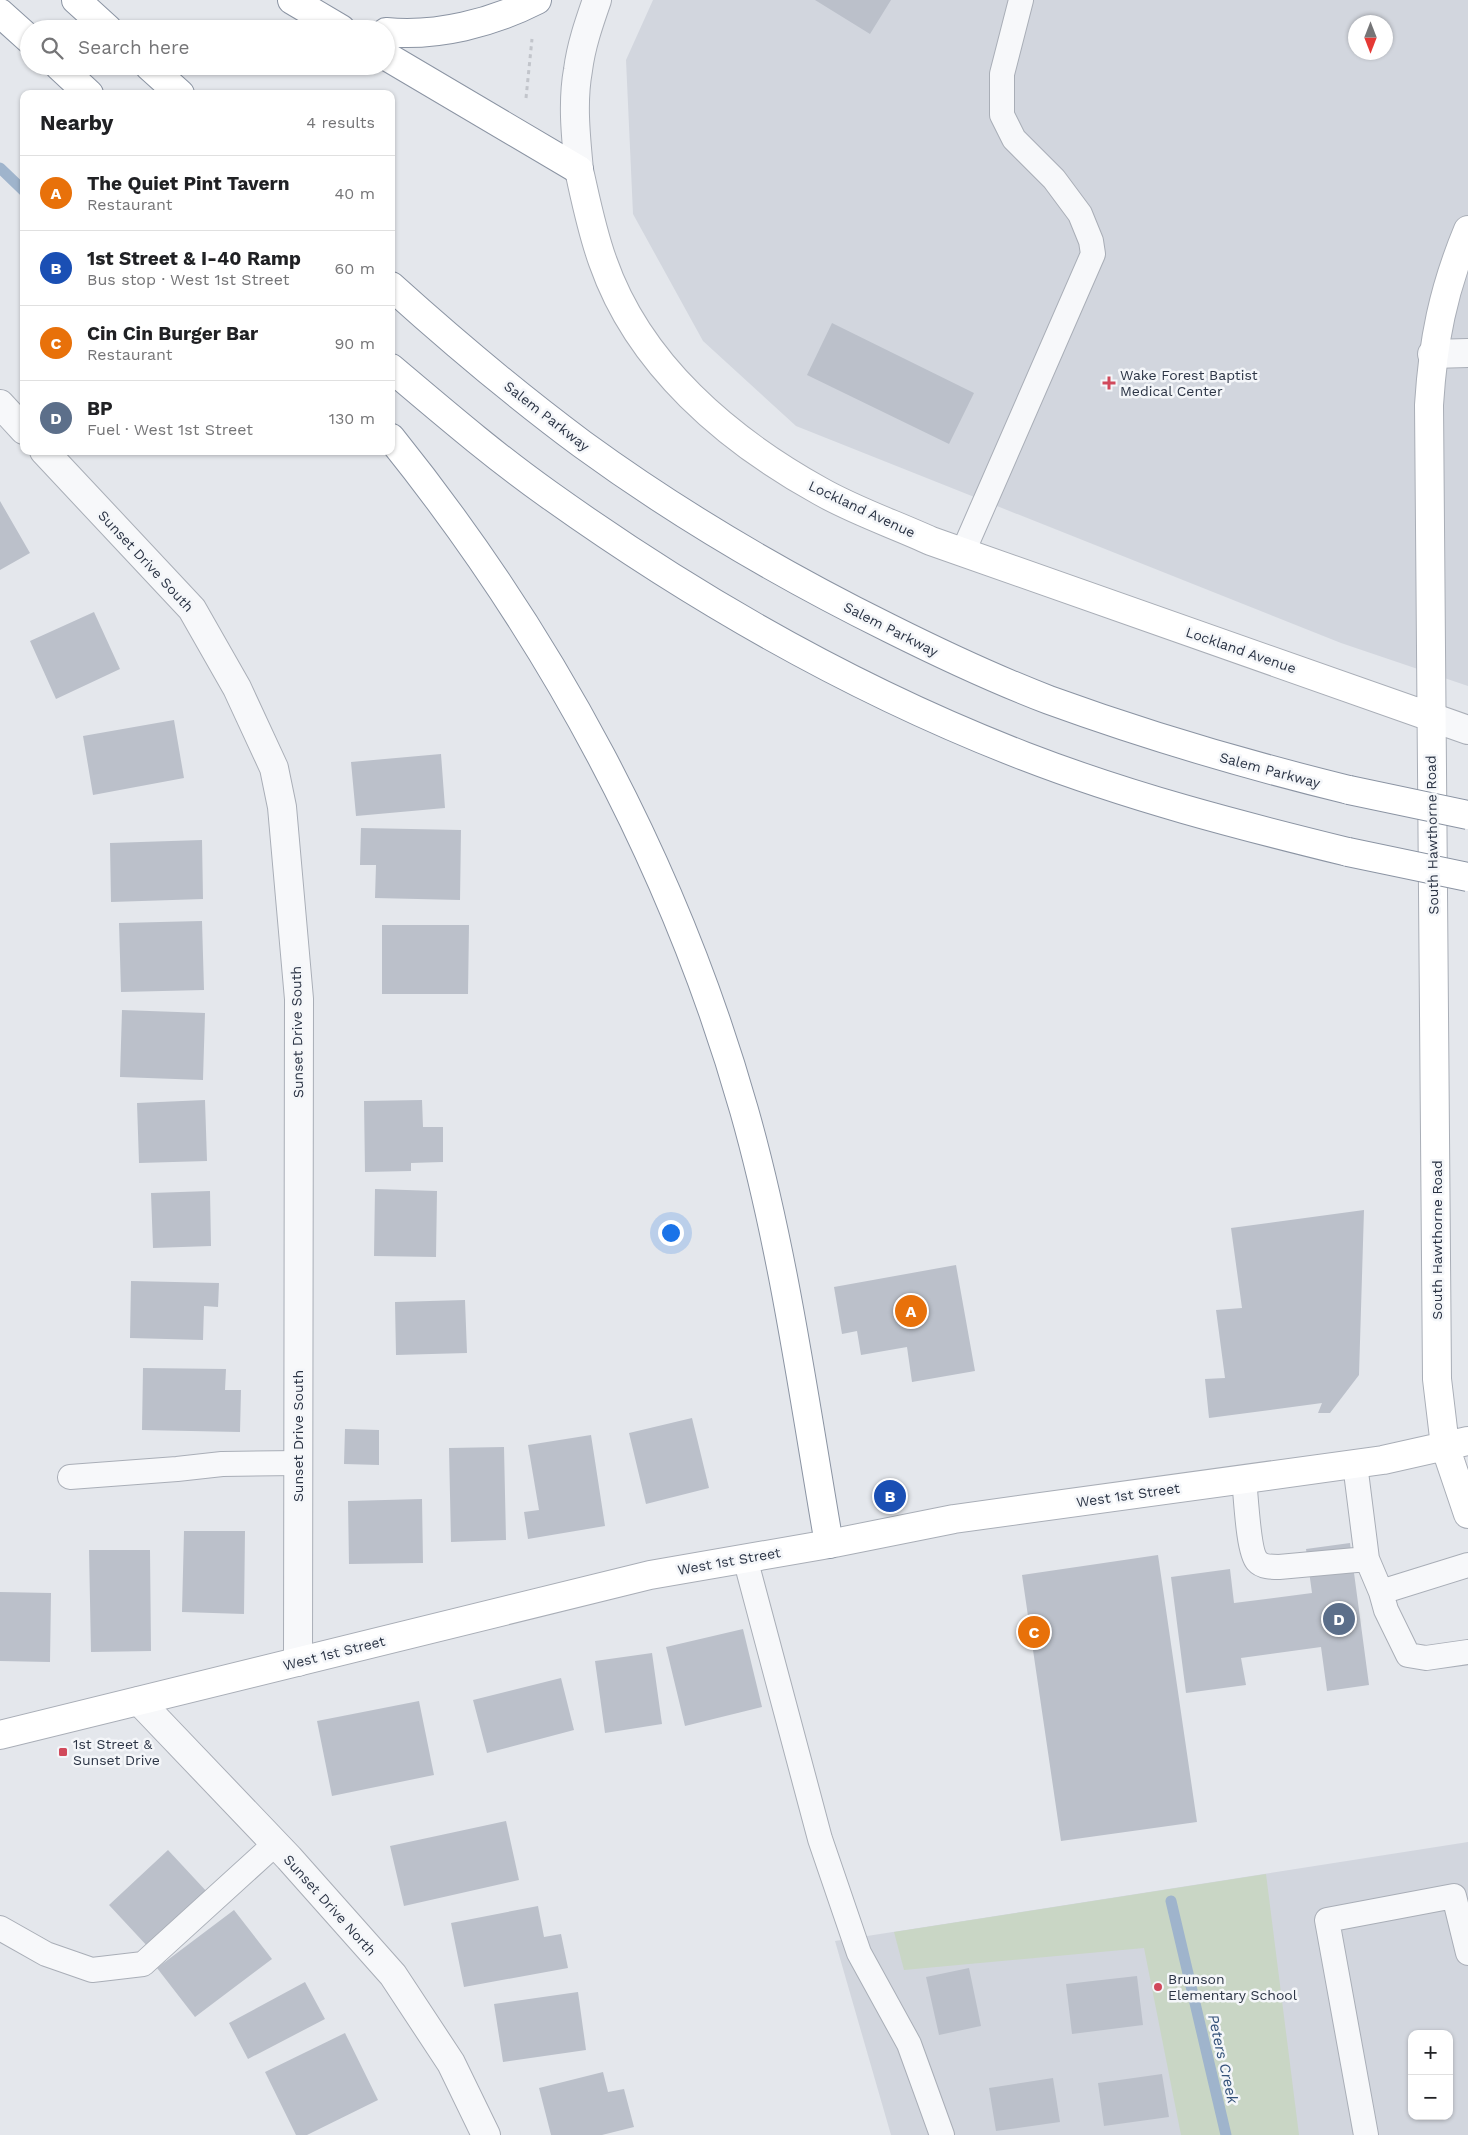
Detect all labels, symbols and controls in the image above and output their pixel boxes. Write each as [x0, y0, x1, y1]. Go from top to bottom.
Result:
north arrow [1348, 15, 1393, 60]
search box [20, 20, 395, 75]
icon: search [38, 34, 66, 62]
text: Search here [78, 36, 189, 59]
text: Nearby [40, 110, 113, 135]
text: 4 results [306, 113, 375, 132]
text: The Quiet Pint Tavern [87, 172, 290, 195]
text: A [51, 184, 61, 203]
text: 40 m [335, 184, 375, 203]
text: Restaurant [87, 195, 173, 214]
text: 1st Street & I-40 Ramp [87, 247, 301, 270]
text: B [51, 259, 61, 278]
text: 60 m [335, 259, 375, 278]
text: Bus stop · West 1st Street [87, 270, 289, 289]
text: Cin Cin Burger Bar [87, 322, 258, 345]
text: C [51, 334, 61, 353]
text: 90 m [334, 334, 375, 353]
text: Restaurant [87, 345, 173, 364]
place label: Wake Forest Baptist Medical Center [1120, 367, 1258, 399]
marker: Wake Forest Baptist Medical Center [1102, 376, 1116, 390]
street label: Salem Parkway [501, 378, 593, 455]
text: BP [87, 397, 113, 420]
text: D [50, 409, 62, 428]
text: 130 m [329, 409, 375, 428]
text: Fuel · West 1st Street [87, 420, 253, 439]
street label: Lockland Avenue [806, 477, 918, 541]
street label: Sunset Drive South [95, 507, 197, 615]
street label: Salem Parkway [841, 598, 941, 660]
street label: Lockland Avenue [1184, 624, 1298, 676]
street label: Salem Parkway [1218, 749, 1323, 791]
street label: South Hawthorne Road [1423, 755, 1441, 915]
street label: Sunset Drive South [288, 966, 306, 1098]
street label: South Hawthorne Road [1429, 1160, 1445, 1320]
your location [658, 1220, 684, 1246]
pin: A [895, 1292, 927, 1330]
street label: Sunset Drive South [290, 1370, 306, 1502]
pin: B [874, 1477, 906, 1515]
street label: West 1st Street [1075, 1480, 1181, 1510]
street label: West 1st Street [676, 1544, 782, 1578]
pin: D [1323, 1600, 1355, 1638]
pin: C [1018, 1613, 1050, 1651]
street label: West 1st Street [281, 1633, 387, 1673]
place label: 1st Street & Sunset Drive [73, 1736, 160, 1768]
marker: 1st Street & Sunset Drive [57, 1746, 69, 1758]
street label: Sunset Drive North [281, 1851, 379, 1959]
place label: Brunson Elementary School [1168, 1971, 1298, 2003]
marker: Brunson Elementary School [1152, 1981, 1164, 1993]
water label: Peters Creek [1204, 2013, 1242, 2106]
map controls [1408, 2030, 1453, 2120]
button: + [1408, 2030, 1453, 2075]
button: − [1408, 2075, 1453, 2120]

